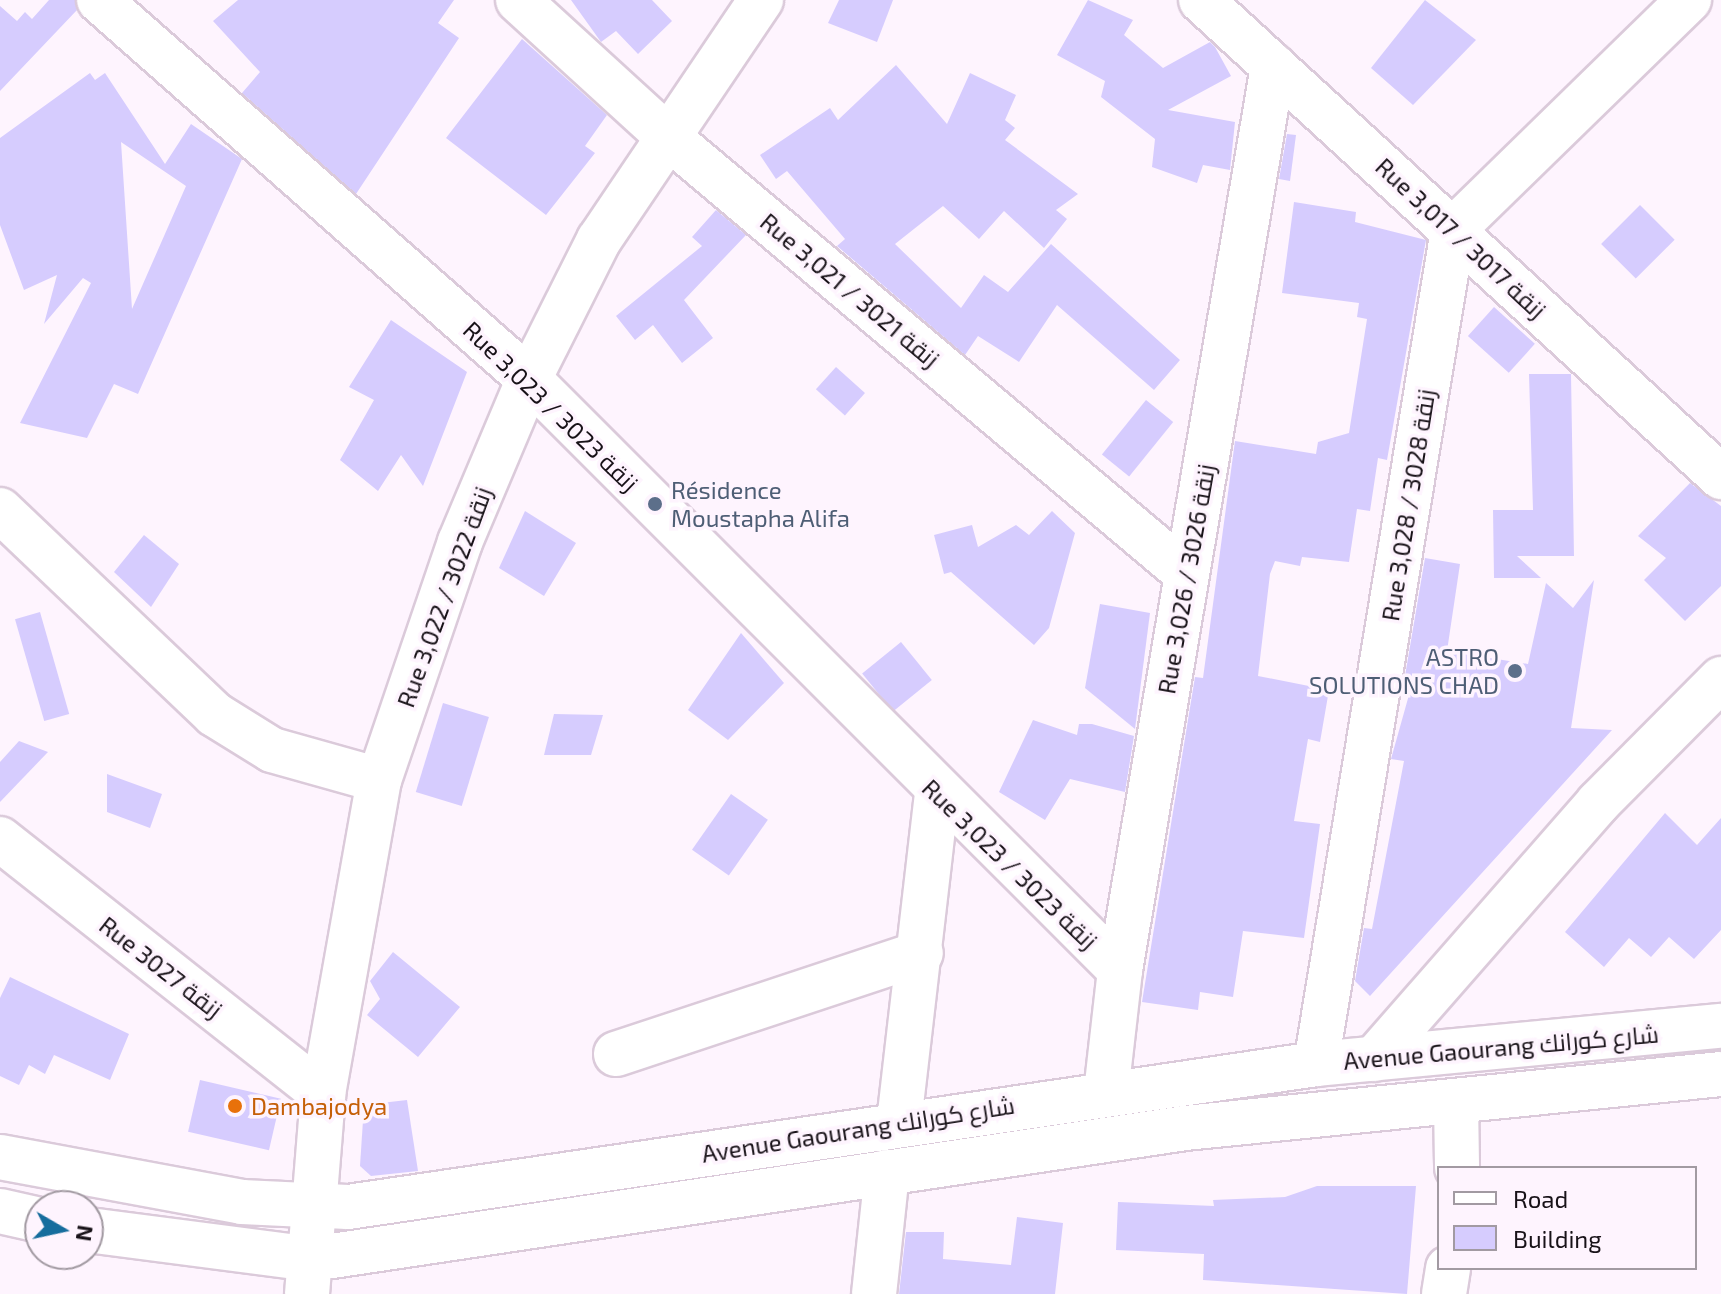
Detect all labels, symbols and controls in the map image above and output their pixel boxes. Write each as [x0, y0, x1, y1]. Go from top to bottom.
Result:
street label: Rue 3,017 / زنقة 3017 [1370, 152, 1552, 324]
street label: Rue 3,021 / زنقة 3021 [755, 207, 945, 373]
street label: Rue 3,023 / زنقة 3023 [458, 315, 644, 497]
street label: Rue 3,028 / زنقة 3028 [1375, 387, 1441, 623]
street label: Rue 3,026 / زنقة 3026 [1152, 462, 1220, 696]
place label: Résidence Moustapha Alifa [671, 476, 851, 532]
street label: Rue 3,022 / زنقة 3022 [391, 483, 497, 711]
marker: Résidence Moustapha Alifa [646, 495, 664, 513]
place label: ASTRO SOLUTIONS CHAD [1309, 643, 1499, 699]
marker: ASTRO SOLUTIONS CHAD [1506, 662, 1524, 680]
street label: Rue 3,023 / زنقة 3023 [917, 773, 1103, 955]
street label: Rue 3027 زنقة [94, 910, 228, 1024]
street label: Avenue Gaourang شارع كورانك [1342, 1019, 1660, 1075]
street label: Avenue Gaourang شارع كورانك [700, 1090, 1016, 1168]
place label: Dambajodya [251, 1092, 387, 1120]
marker: Dambajodya [226, 1097, 244, 1115]
legend [1437, 1166, 1697, 1270]
text: Road [1513, 1184, 1568, 1213]
north arrow [24, 1190, 104, 1270]
text: N [72, 1224, 100, 1243]
text: Building [1513, 1224, 1602, 1253]

